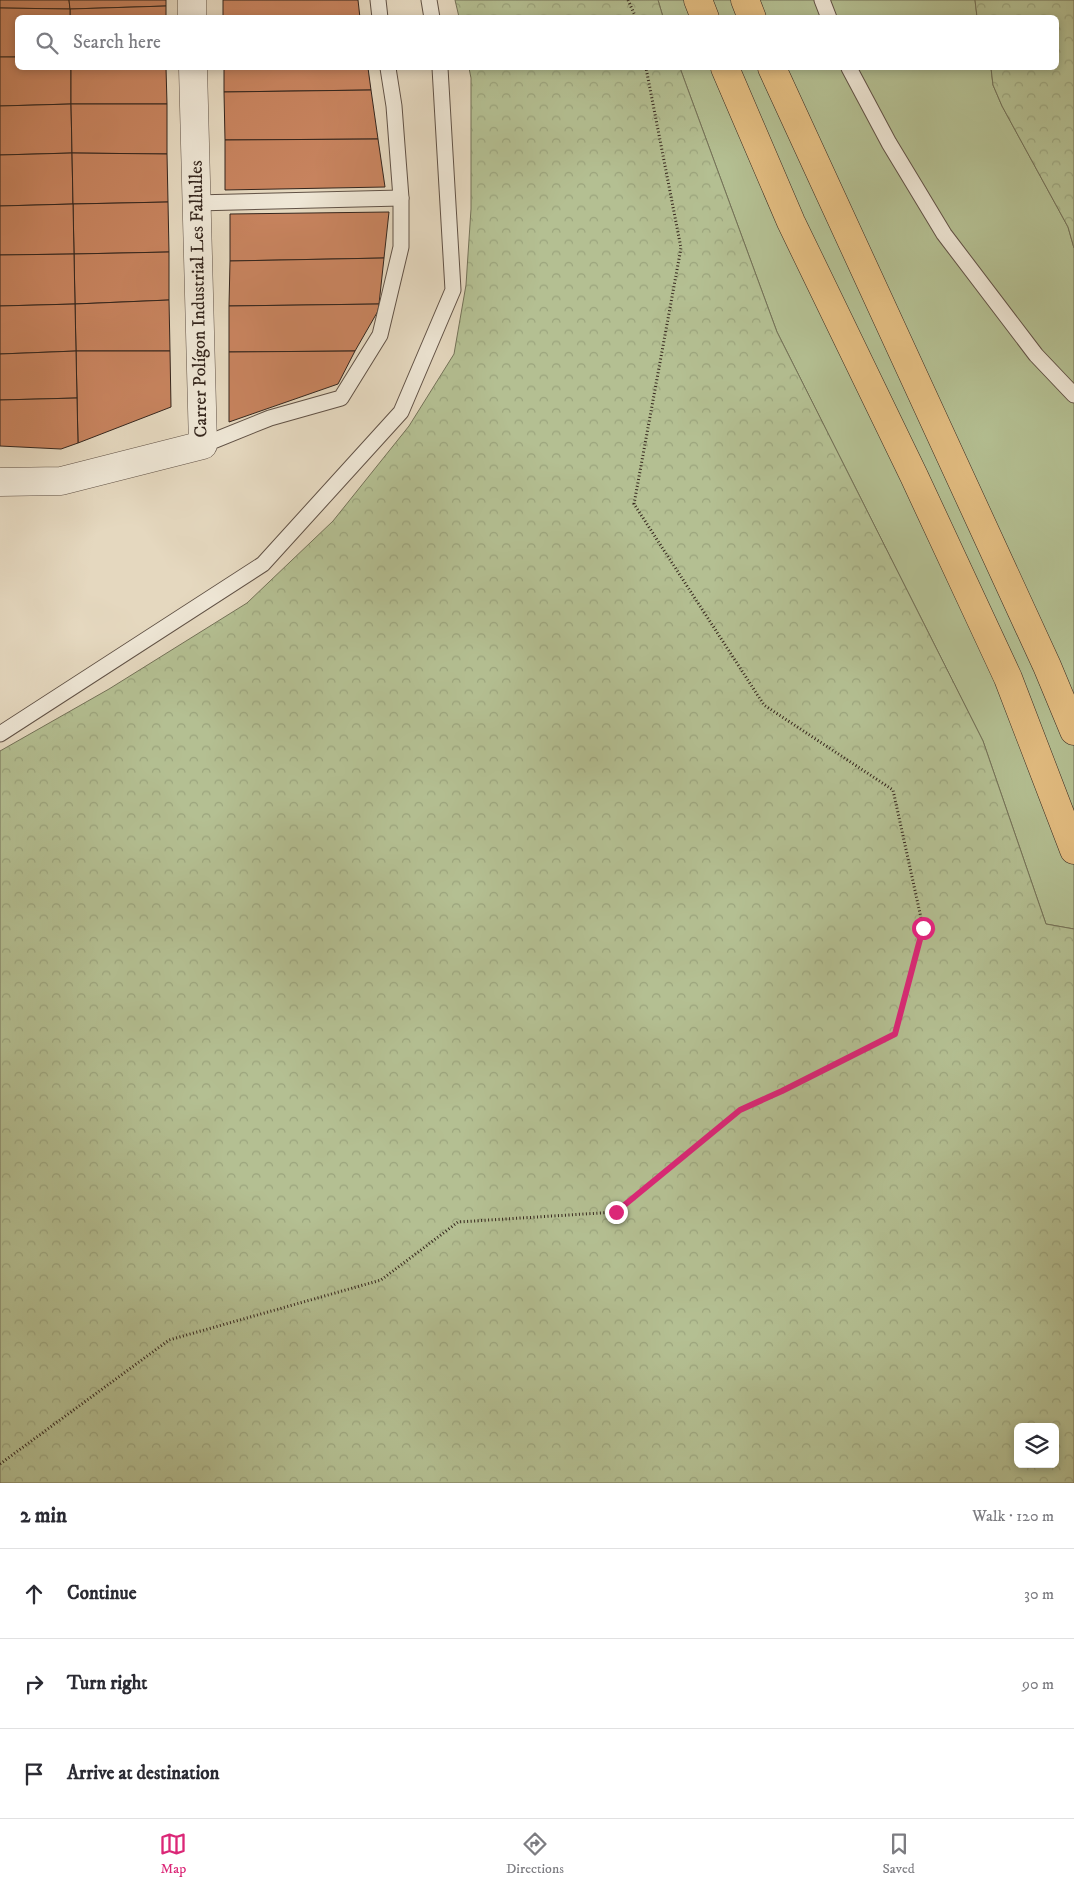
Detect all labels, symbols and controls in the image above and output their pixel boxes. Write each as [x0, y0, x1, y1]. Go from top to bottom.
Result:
search box [15, 15, 1059, 70]
icon: search [33, 29, 61, 57]
text: Search here [73, 31, 161, 54]
street label: Carrer Polígon Industrial Les Fallulles [186, 160, 212, 438]
route start [912, 917, 935, 940]
route end [605, 1201, 628, 1224]
map controls [1014, 1423, 1059, 1468]
button: layers [1014, 1423, 1059, 1468]
text: 2 min [20, 1503, 67, 1529]
text: Walk · 120 m [972, 1506, 1054, 1526]
icon: ahead [20, 1580, 48, 1608]
text: Continue [67, 1582, 137, 1605]
text: 30 m [1024, 1584, 1054, 1604]
icon: right [20, 1670, 48, 1698]
text: Turn right [67, 1672, 147, 1695]
text: 90 m [1022, 1674, 1054, 1694]
icon: arrive [20, 1760, 48, 1788]
text: Arrive at destination [67, 1762, 219, 1785]
tab: Map [159, 1830, 187, 1878]
tab: Directions [506, 1830, 564, 1878]
tab: Saved [883, 1830, 915, 1878]

